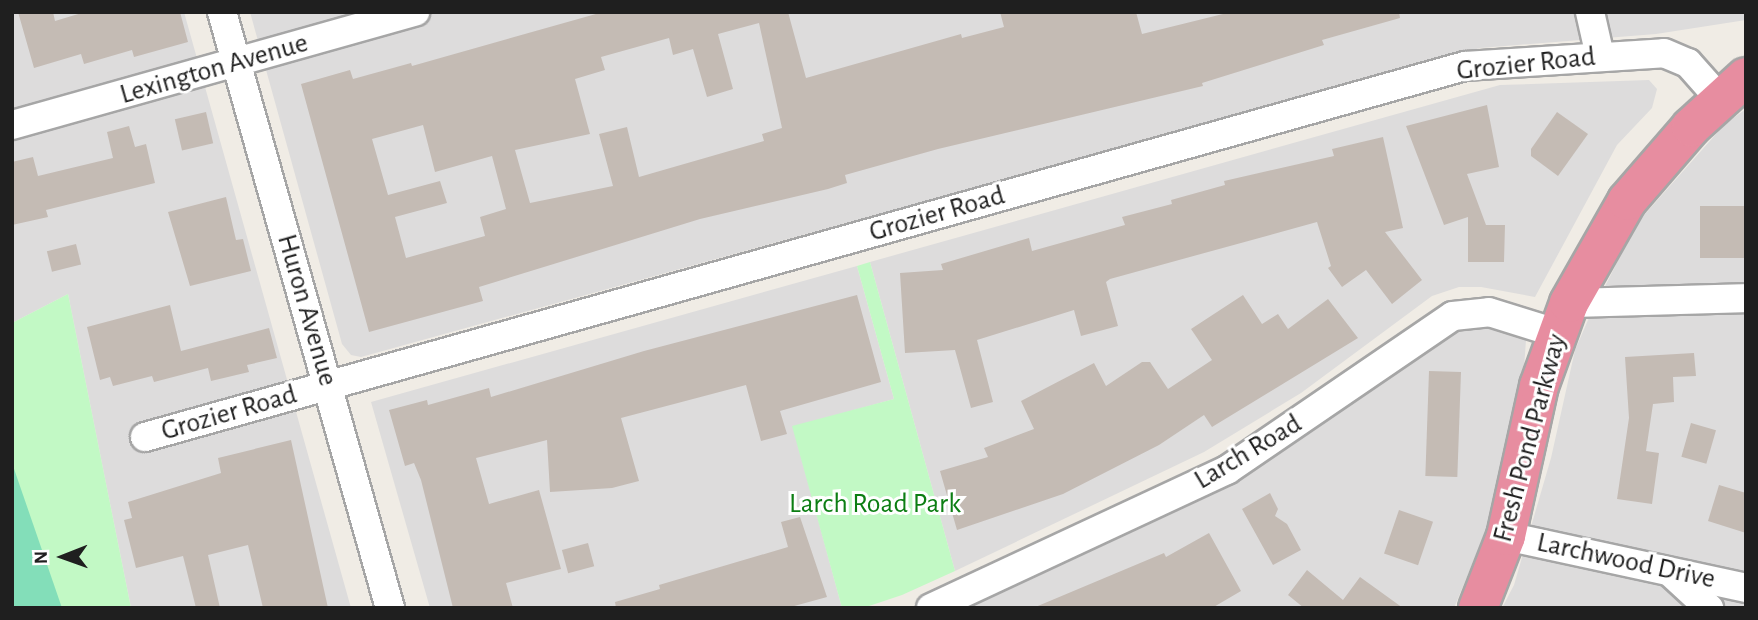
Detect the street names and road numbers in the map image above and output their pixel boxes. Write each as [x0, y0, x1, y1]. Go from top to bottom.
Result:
street label: Lexington Avenue [116, 26, 312, 112]
street label: Grozier Road [1455, 40, 1597, 88]
street label: Grozier Road [865, 179, 1009, 249]
street label: Huron Avenue [269, 230, 345, 390]
street label: Fresh Pond Parkway [1486, 330, 1574, 546]
street label: Grozier Road [157, 378, 301, 448]
street label: Larch Road [1188, 407, 1308, 497]
street label: Larchwood Drive [1534, 526, 1718, 596]

